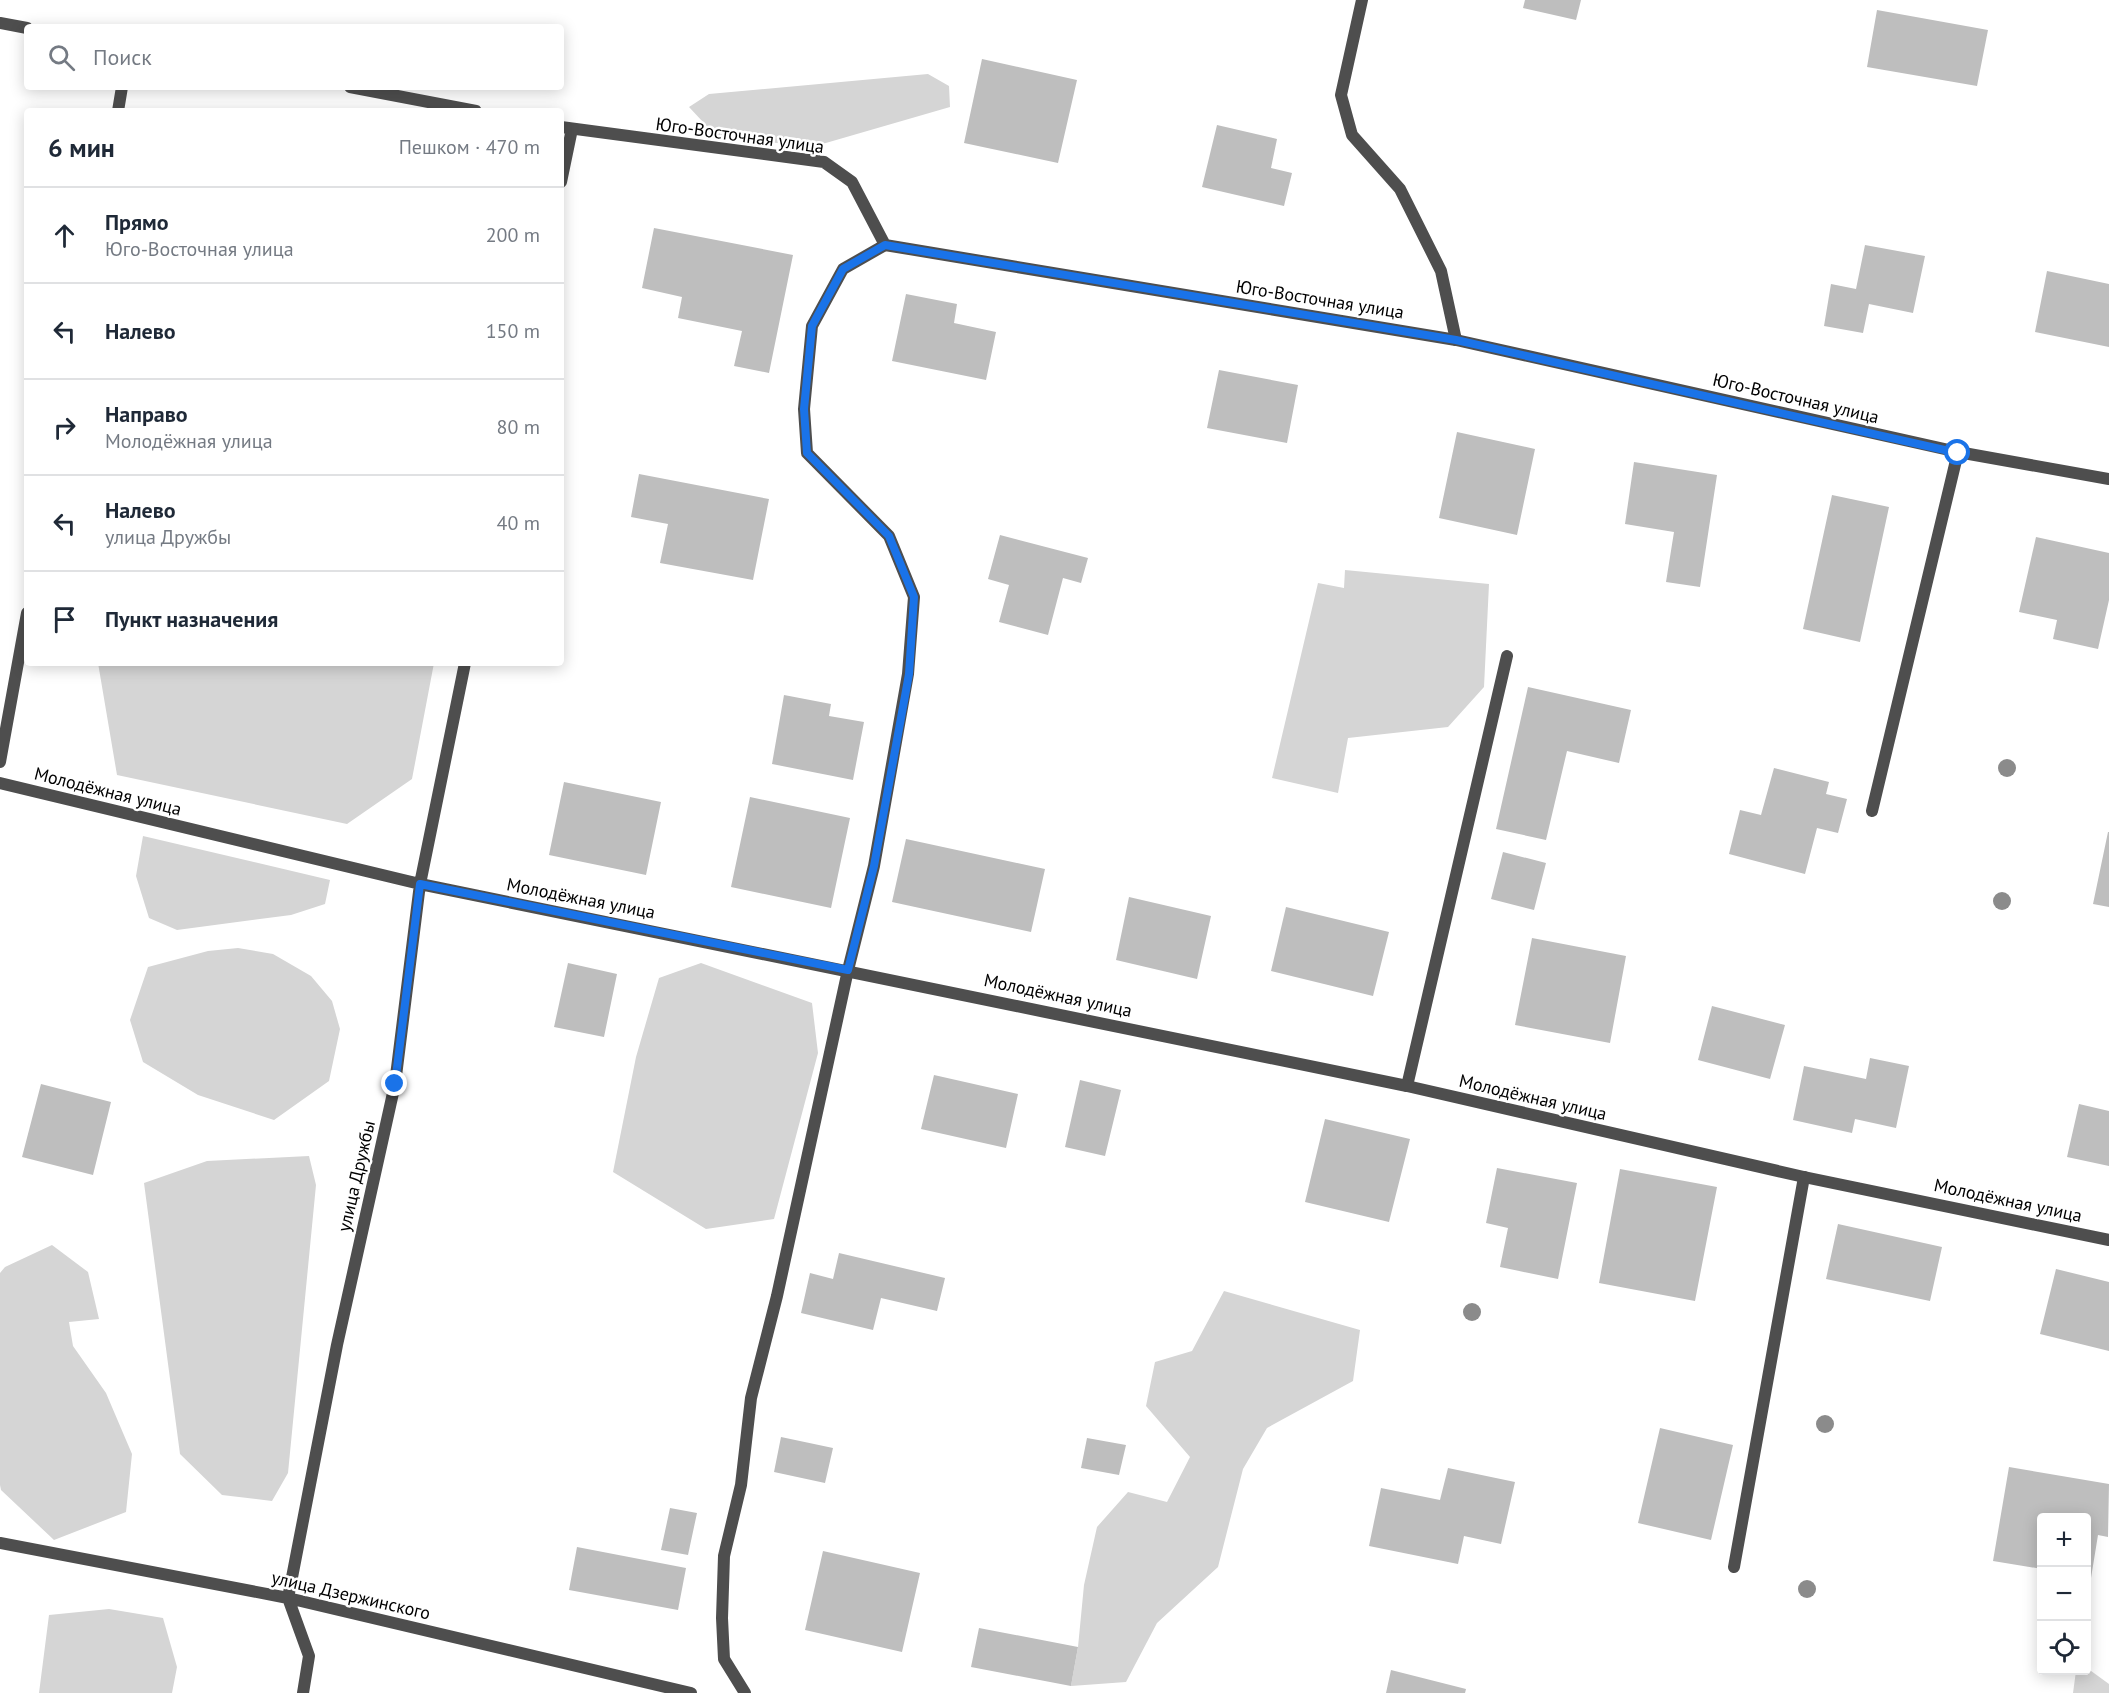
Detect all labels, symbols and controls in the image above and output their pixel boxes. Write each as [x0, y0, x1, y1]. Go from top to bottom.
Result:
search box [24, 24, 564, 90]
icon: search [45, 41, 78, 74]
text: Поиск [93, 43, 152, 71]
street label: Юго-Восточная улица [654, 112, 826, 158]
text: 6 мин [48, 131, 115, 164]
text: Пешком · 470 m [399, 134, 540, 160]
text: Прямо [105, 208, 168, 236]
icon: ahead [48, 219, 81, 252]
text: 200 m [486, 222, 540, 248]
text: Юго-Восточная улица [105, 236, 294, 262]
street label: Юго-Восточная улица [1234, 274, 1406, 324]
icon: left [48, 315, 81, 348]
text: Налево [105, 317, 176, 345]
text: 150 m [486, 318, 540, 344]
street label: Юго-Восточная улица [1711, 368, 1881, 428]
text: Направо [105, 400, 188, 428]
icon: right [48, 411, 81, 444]
text: 80 m [497, 414, 540, 440]
text: Молодёжная улица [105, 428, 273, 454]
route start [1944, 439, 1970, 465]
text: Налево [105, 496, 176, 524]
icon: left [48, 507, 81, 540]
text: 40 m [497, 510, 540, 536]
text: улица Дружбы [105, 524, 231, 550]
icon: arrive [48, 603, 81, 636]
text: Пункт назначения [105, 605, 278, 633]
street label: Молодёжная улица [32, 762, 184, 820]
street label: Молодёжная улица [505, 872, 657, 924]
street label: Молодёжная улица [982, 968, 1134, 1022]
street label: Молодёжная улица [1457, 1069, 1609, 1125]
route end [381, 1070, 407, 1096]
street label: улица Дружбы [332, 1118, 380, 1234]
street label: Молодёжная улица [1932, 1173, 2084, 1227]
map controls [2037, 1513, 2091, 1675]
button: + [2037, 1513, 2091, 1567]
street label: улица Дзержинского [269, 1566, 433, 1624]
button: − [2037, 1567, 2091, 1621]
button: locate [2037, 1621, 2091, 1675]

